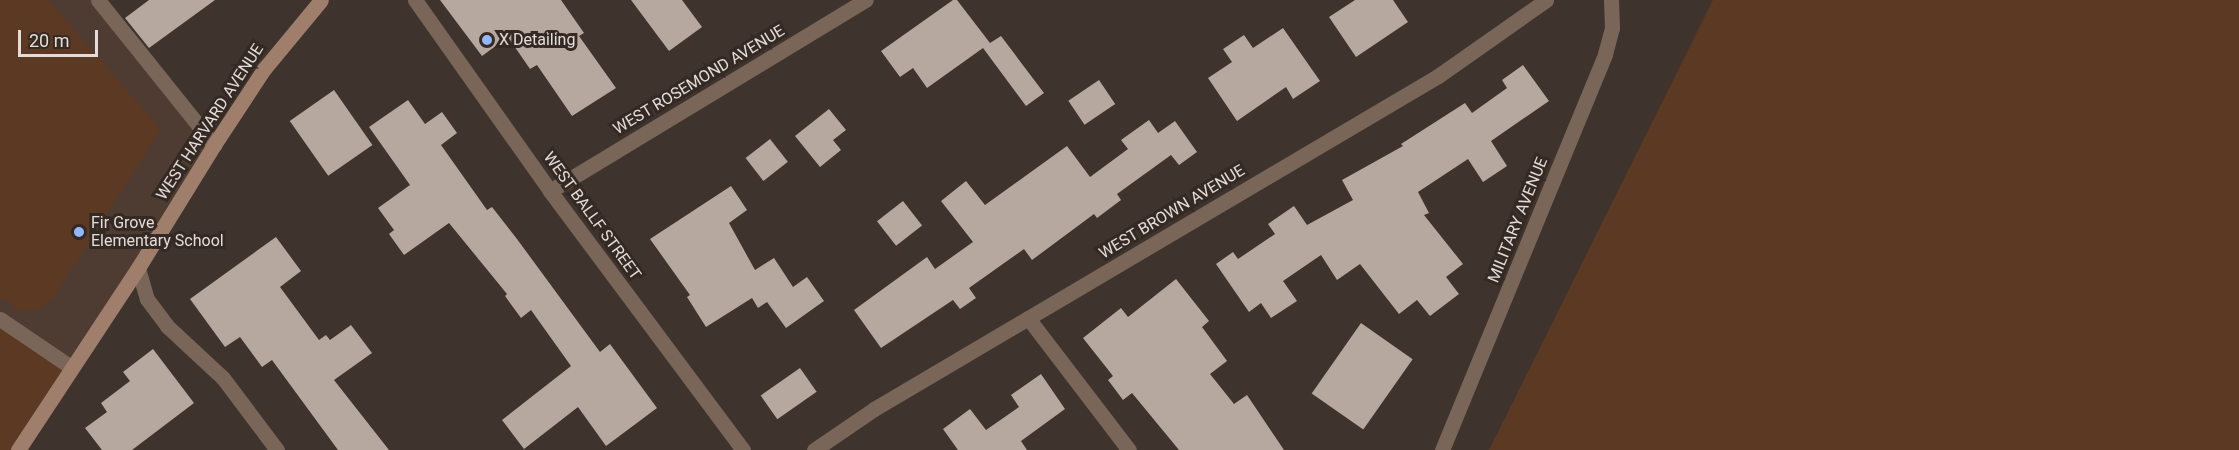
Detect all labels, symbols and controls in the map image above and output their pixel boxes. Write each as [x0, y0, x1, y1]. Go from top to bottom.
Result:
scale bar [21, 18, 100, 56]
street label: WEST ROSEMOND AVENUE [610, 21, 788, 139]
text: 20 m [29, 30, 69, 51]
place label: X Detailing [499, 30, 575, 50]
marker: X Detailing [480, 33, 494, 47]
street label: WEST HARVARD AVENUE [152, 40, 268, 204]
street label: WEST BALLF STREET [539, 148, 645, 284]
street label: MILITARY AVENUE [1484, 155, 1552, 285]
street label: WEST BROWN AVENUE [1096, 161, 1248, 263]
place label: Fir Grove Elementary School [91, 213, 224, 251]
marker: Fir Grove Elementary School [72, 225, 86, 239]

